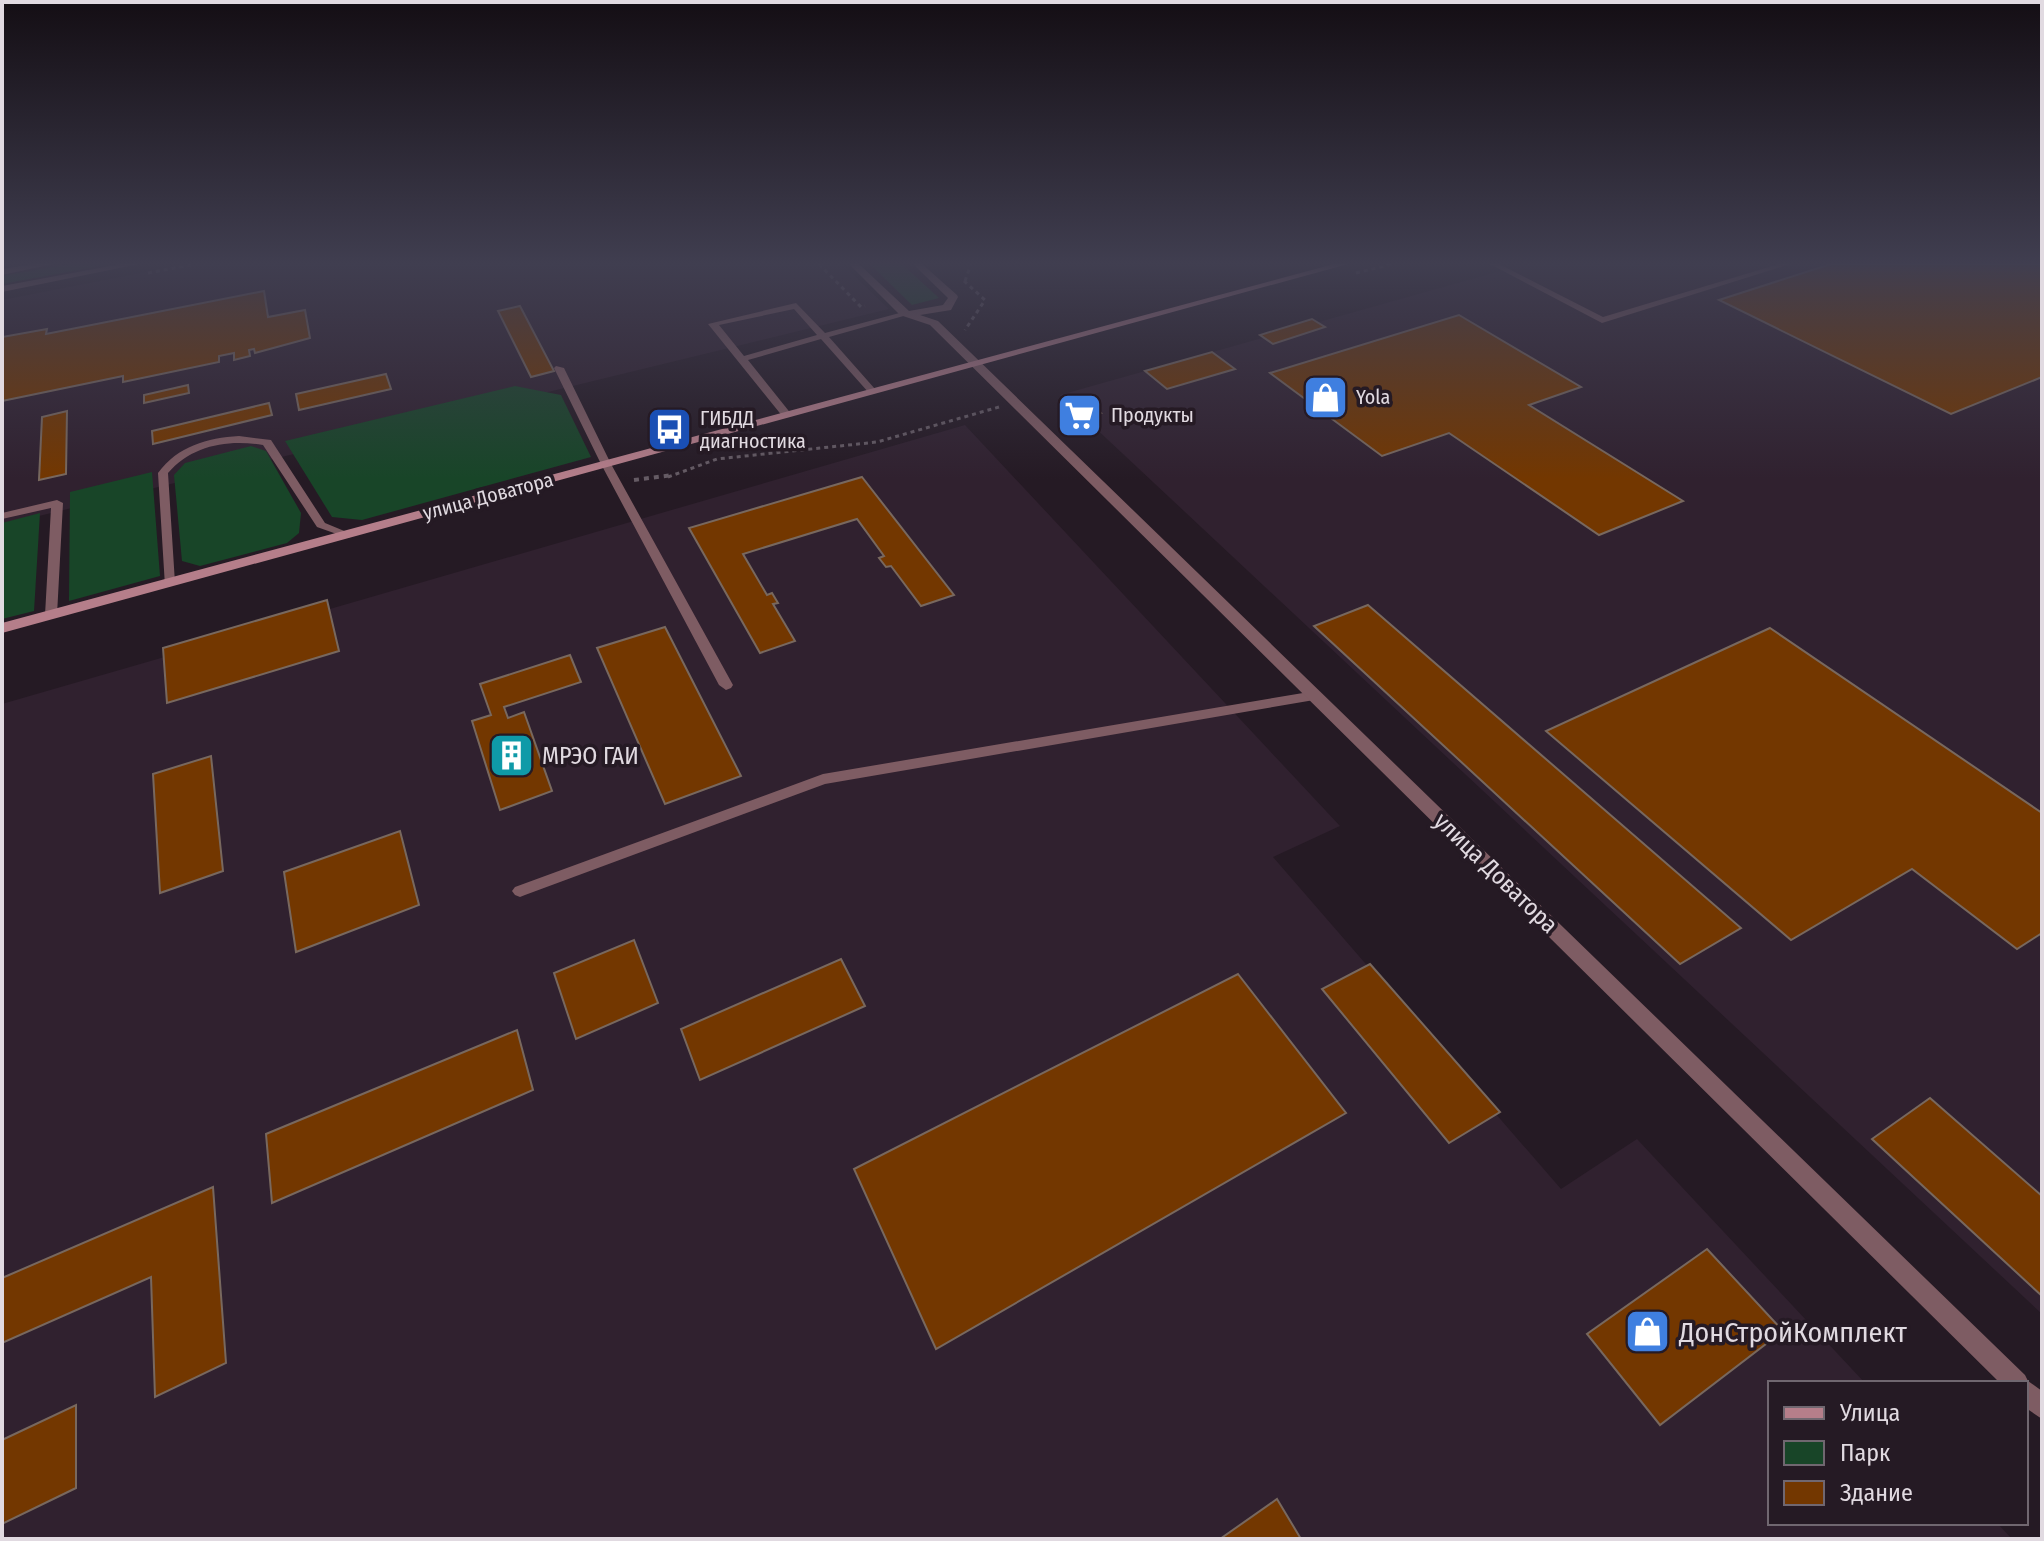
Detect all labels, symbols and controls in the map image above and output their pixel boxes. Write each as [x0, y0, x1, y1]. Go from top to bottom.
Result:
shop icon: Yola [1301, 373, 1349, 421]
place label: Yola [1356, 385, 1390, 409]
supermarket icon: Продукты [1056, 391, 1104, 439]
place label: Продукты [1111, 403, 1194, 427]
bus stop icon: ГИБДД диагностика [645, 405, 693, 453]
place label: ГИБДД диагностика [700, 406, 806, 453]
street label: улица Доватора [420, 467, 556, 525]
building icon: МРЭО ГАИ [487, 732, 535, 780]
place label: МРЭО ГАИ [542, 742, 639, 770]
street label: улица Доватора [1428, 807, 1564, 939]
shop icon: ДонСтройКомплект [1624, 1308, 1672, 1356]
place label: ДонСтройКомплект [1678, 1316, 1908, 1349]
legend [1768, 1381, 2028, 1525]
text: Улица [1839, 1399, 1900, 1427]
text: Парк [1840, 1439, 1891, 1467]
text: Здание [1840, 1479, 1913, 1507]

